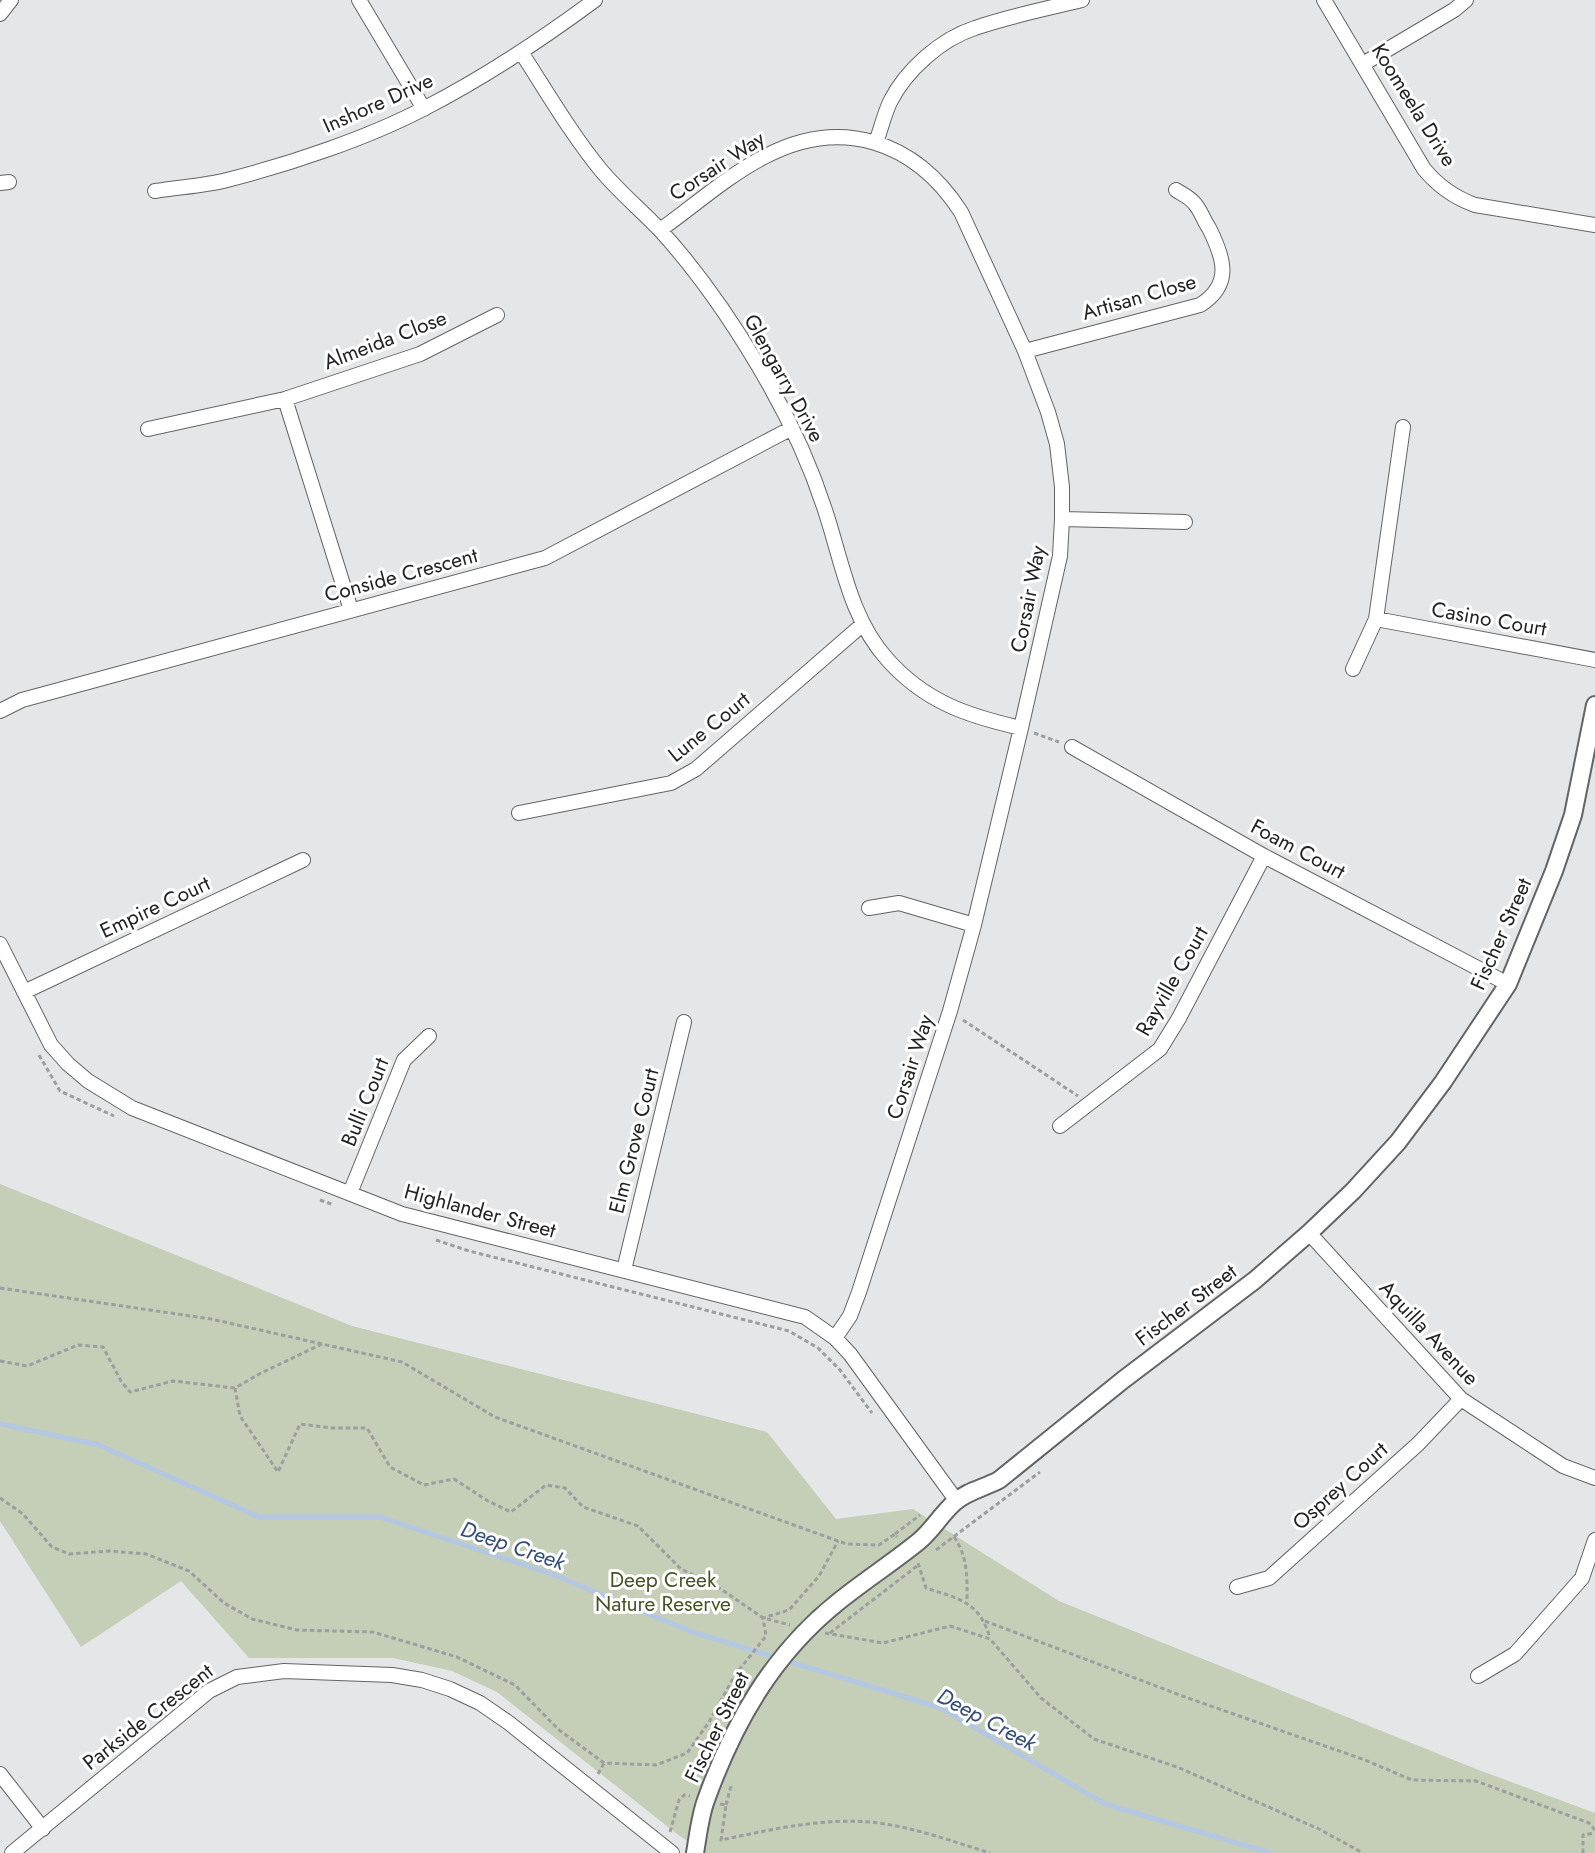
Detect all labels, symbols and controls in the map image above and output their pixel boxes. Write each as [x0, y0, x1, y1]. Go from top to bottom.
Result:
street label: Koomeela Drive [1364, 38, 1464, 173]
street label: Inshore Drive [318, 65, 438, 141]
street label: Corsair Way [663, 123, 771, 208]
street label: Artisan Close [1078, 266, 1200, 328]
street label: Almeida Close [319, 303, 451, 377]
street label: Glengarry Drive [736, 309, 832, 448]
street label: Conside Crescent [321, 540, 481, 610]
street label: Corsair Way [1003, 542, 1053, 655]
street label: Casino Court [1429, 594, 1549, 644]
street label: Lune Court [662, 685, 756, 769]
street label: Foam Court [1245, 812, 1351, 886]
street label: Empire Court [95, 868, 215, 946]
street label: Fischer Street [1463, 873, 1539, 995]
street label: Rayville Court [1128, 921, 1216, 1041]
street label: Corsair Way [879, 1010, 941, 1123]
street label: Bulli Court [334, 1053, 396, 1151]
street label: Elm Grove Court [601, 1065, 667, 1217]
street label: Highlander Street [401, 1176, 559, 1246]
street label: Fischer Street [1129, 1257, 1243, 1353]
street label: Aquilla Avenue [1372, 1274, 1486, 1392]
street label: Osprey Court [1286, 1435, 1394, 1537]
water label: Deep Creek [457, 1512, 571, 1578]
park label: Deep Creek Nature Reserve [595, 1565, 731, 1619]
street label: Parkside Crescent [77, 1657, 219, 1777]
street label: Fischer Street [677, 1667, 757, 1787]
water label: Deep Creek [932, 1679, 1044, 1759]

